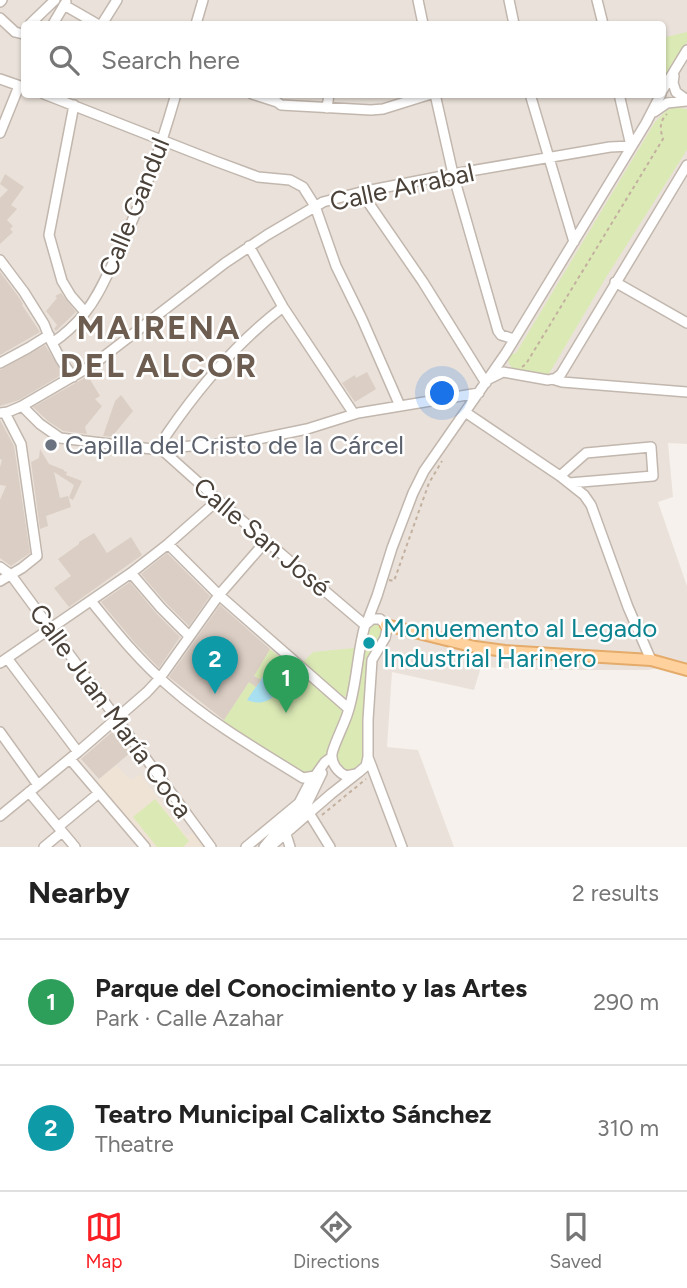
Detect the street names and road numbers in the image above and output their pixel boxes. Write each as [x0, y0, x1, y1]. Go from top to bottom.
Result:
street label: Calle Gandul [92, 133, 176, 281]
street label: Calle Arrabal [327, 156, 477, 218]
street label: Calle San José [187, 470, 337, 604]
street label: Calle Juan María Coca [23, 598, 199, 824]

